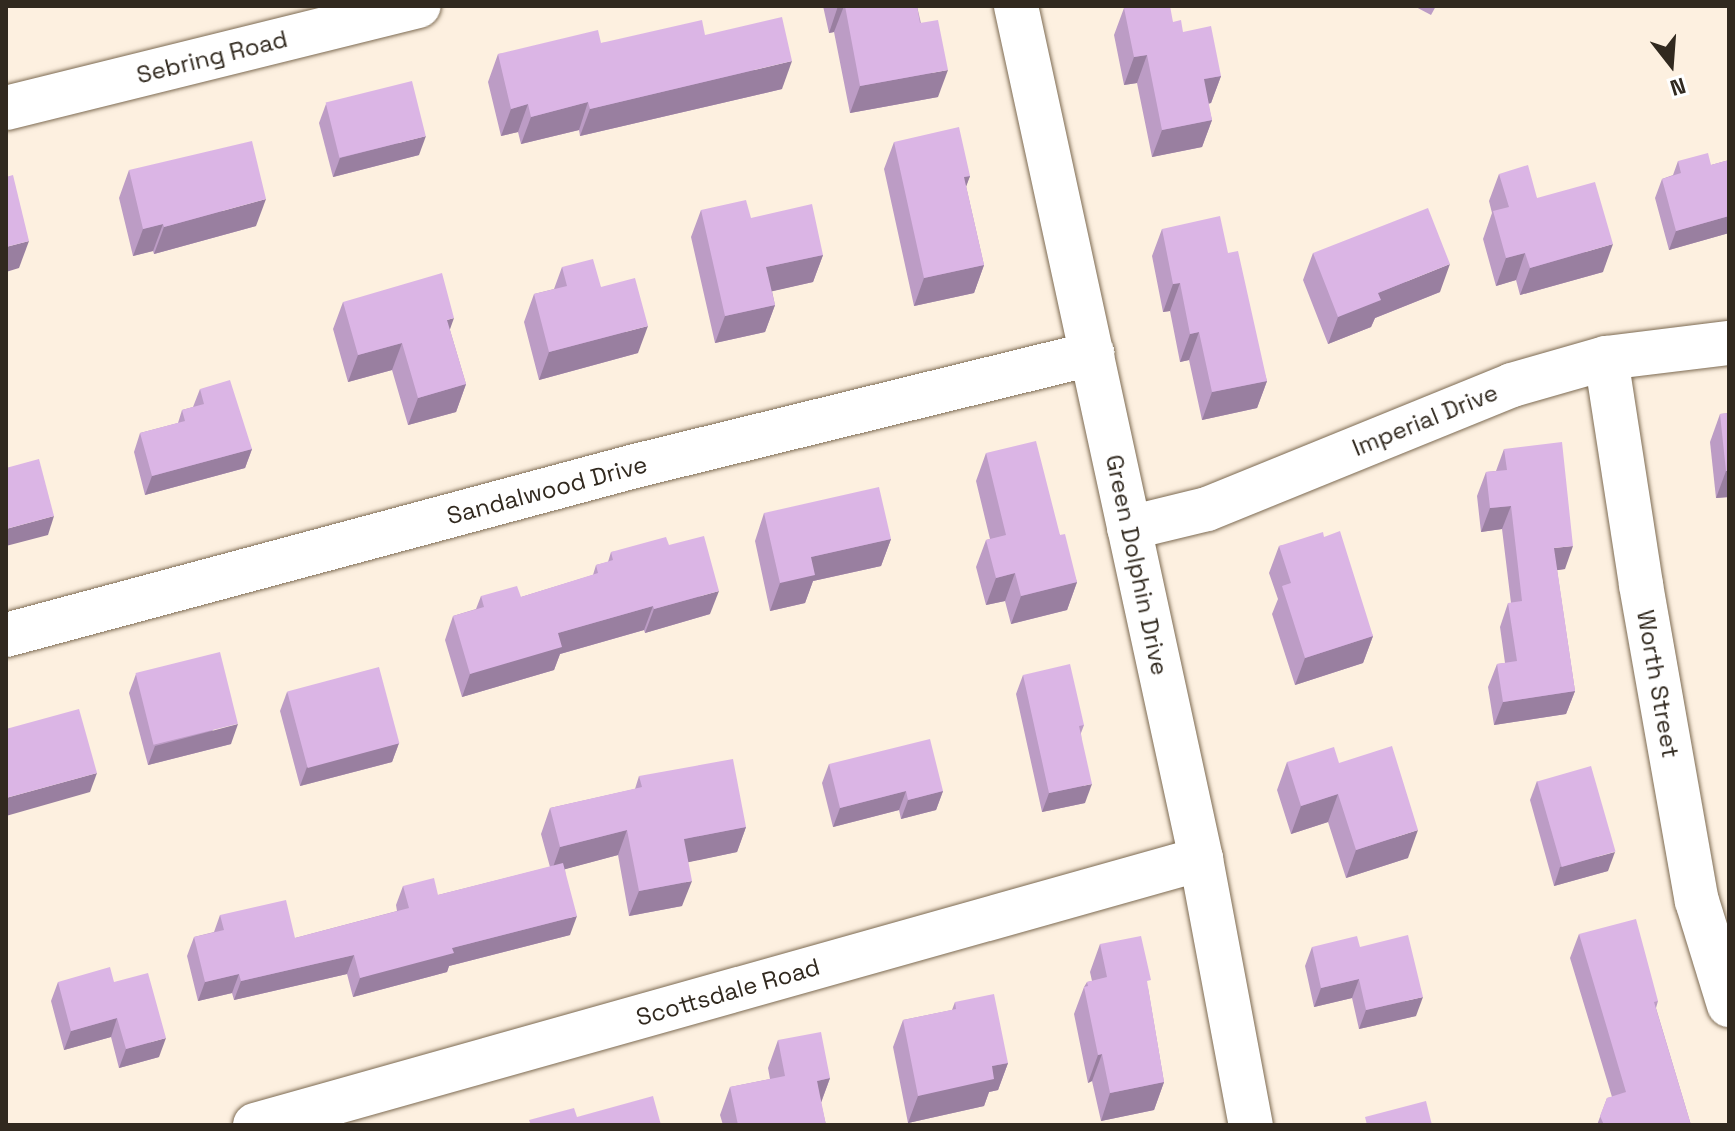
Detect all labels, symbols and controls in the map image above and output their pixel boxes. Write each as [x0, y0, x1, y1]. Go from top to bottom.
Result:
street label: Sebring Road [134, 24, 290, 90]
north arrow [1631, 24, 1711, 104]
text: N [1667, 71, 1689, 102]
street label: Imperial Drive [1348, 378, 1502, 462]
street label: Sandalwood Drive [444, 449, 650, 531]
street label: Green Dolphin Drive [1100, 452, 1174, 678]
street label: Worth Street [1631, 608, 1685, 760]
street label: Scottsdale Road [633, 952, 823, 1032]

